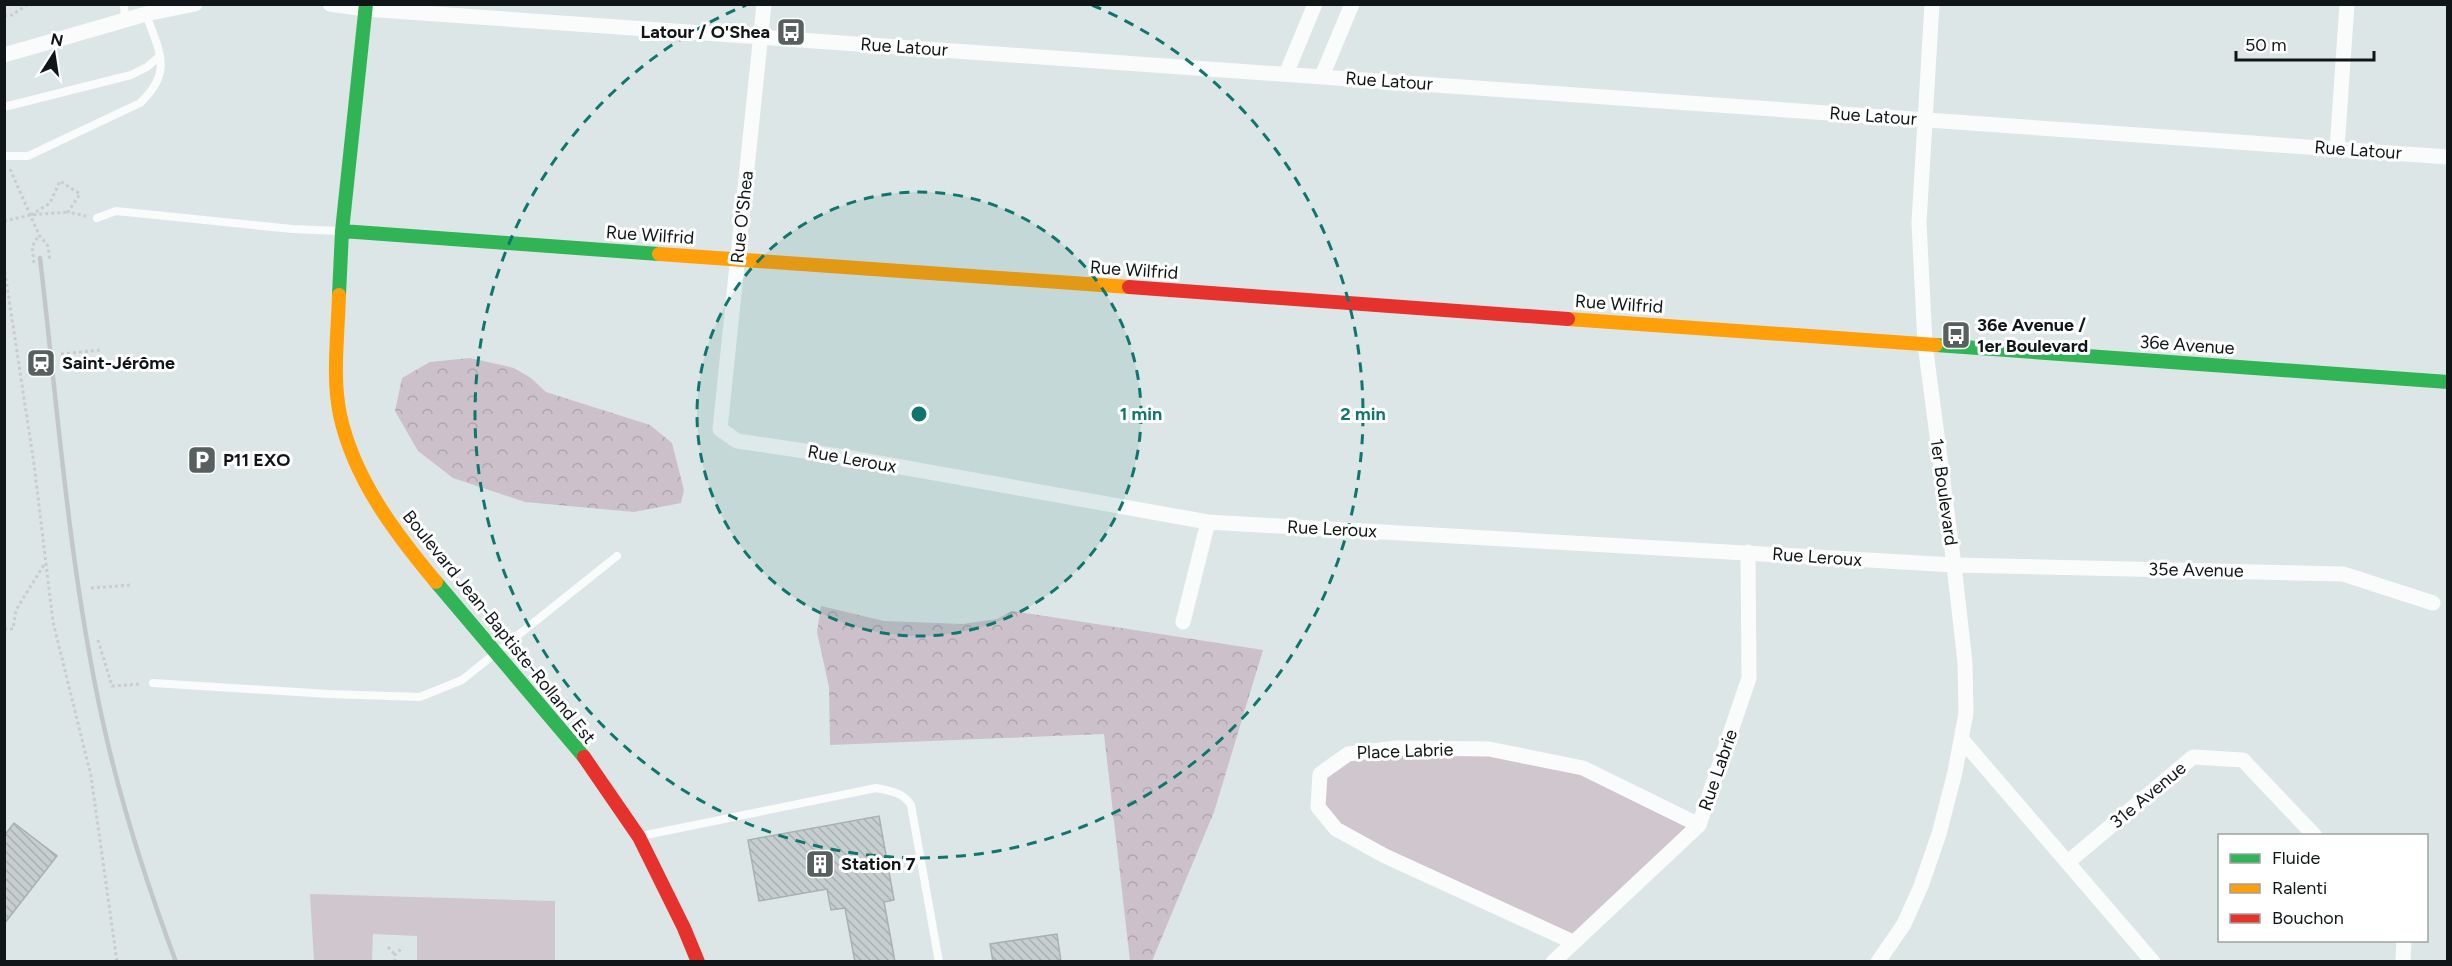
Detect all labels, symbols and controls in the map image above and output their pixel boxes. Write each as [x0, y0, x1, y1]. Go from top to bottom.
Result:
bus stop icon: Latour / O'Shea [775, 16, 807, 48]
place label: Latour / O'Shea [640, 21, 770, 43]
north arrow [24, 24, 84, 84]
scale bar [2236, 24, 2374, 62]
text: N [49, 29, 65, 50]
street label: Rue Latour [860, 33, 948, 61]
text: 50 m [2245, 34, 2287, 56]
street label: Rue Latour [1345, 67, 1433, 95]
street label: Rue Latour [1829, 102, 1917, 130]
street label: Rue Latour [2314, 136, 2402, 164]
street label: Rue O'Shea [726, 169, 758, 265]
street label: Rue Wilfrid [605, 221, 695, 249]
street label: Rue Wilfrid [1089, 256, 1179, 284]
street label: Rue Wilfrid [1574, 290, 1664, 318]
place label: 36e Avenue / 1er Boulevard [1977, 314, 2088, 357]
bus stop icon: 36e Avenue / 1er Boulevard [1940, 319, 1972, 351]
street label: 36e Avenue [2139, 331, 2235, 359]
station icon: Saint-Jérôme [25, 347, 57, 379]
place label: Saint-Jérôme [62, 352, 175, 374]
text: 1 min [1120, 403, 1162, 425]
text: 2 min [1340, 403, 1386, 425]
centre of rings [909, 404, 929, 424]
street label: 1er Boulevard [1926, 437, 1962, 547]
street label: Rue Leroux [806, 440, 899, 478]
parking icon: P11 EXO [186, 444, 218, 476]
place label: P11 EXO [223, 449, 290, 471]
street label: Boulevard Jean-Baptiste-Rolland Est [398, 506, 600, 748]
street label: Rue Leroux [1287, 516, 1378, 542]
street label: Rue Leroux [1771, 543, 1863, 571]
street label: 35e Avenue [2148, 558, 2244, 582]
street label: Rue Labrie [1694, 726, 1742, 814]
street label: Place Labrie [1356, 738, 1454, 764]
street label: 31e Avenue [2106, 757, 2191, 833]
legend [2218, 834, 2428, 942]
text: Fluide [2272, 847, 2321, 869]
building icon: Station 7 [804, 848, 836, 880]
place label: Station 7 [841, 853, 916, 875]
text: Ralenti [2272, 877, 2327, 899]
text: Bouchon [2272, 907, 2344, 929]

